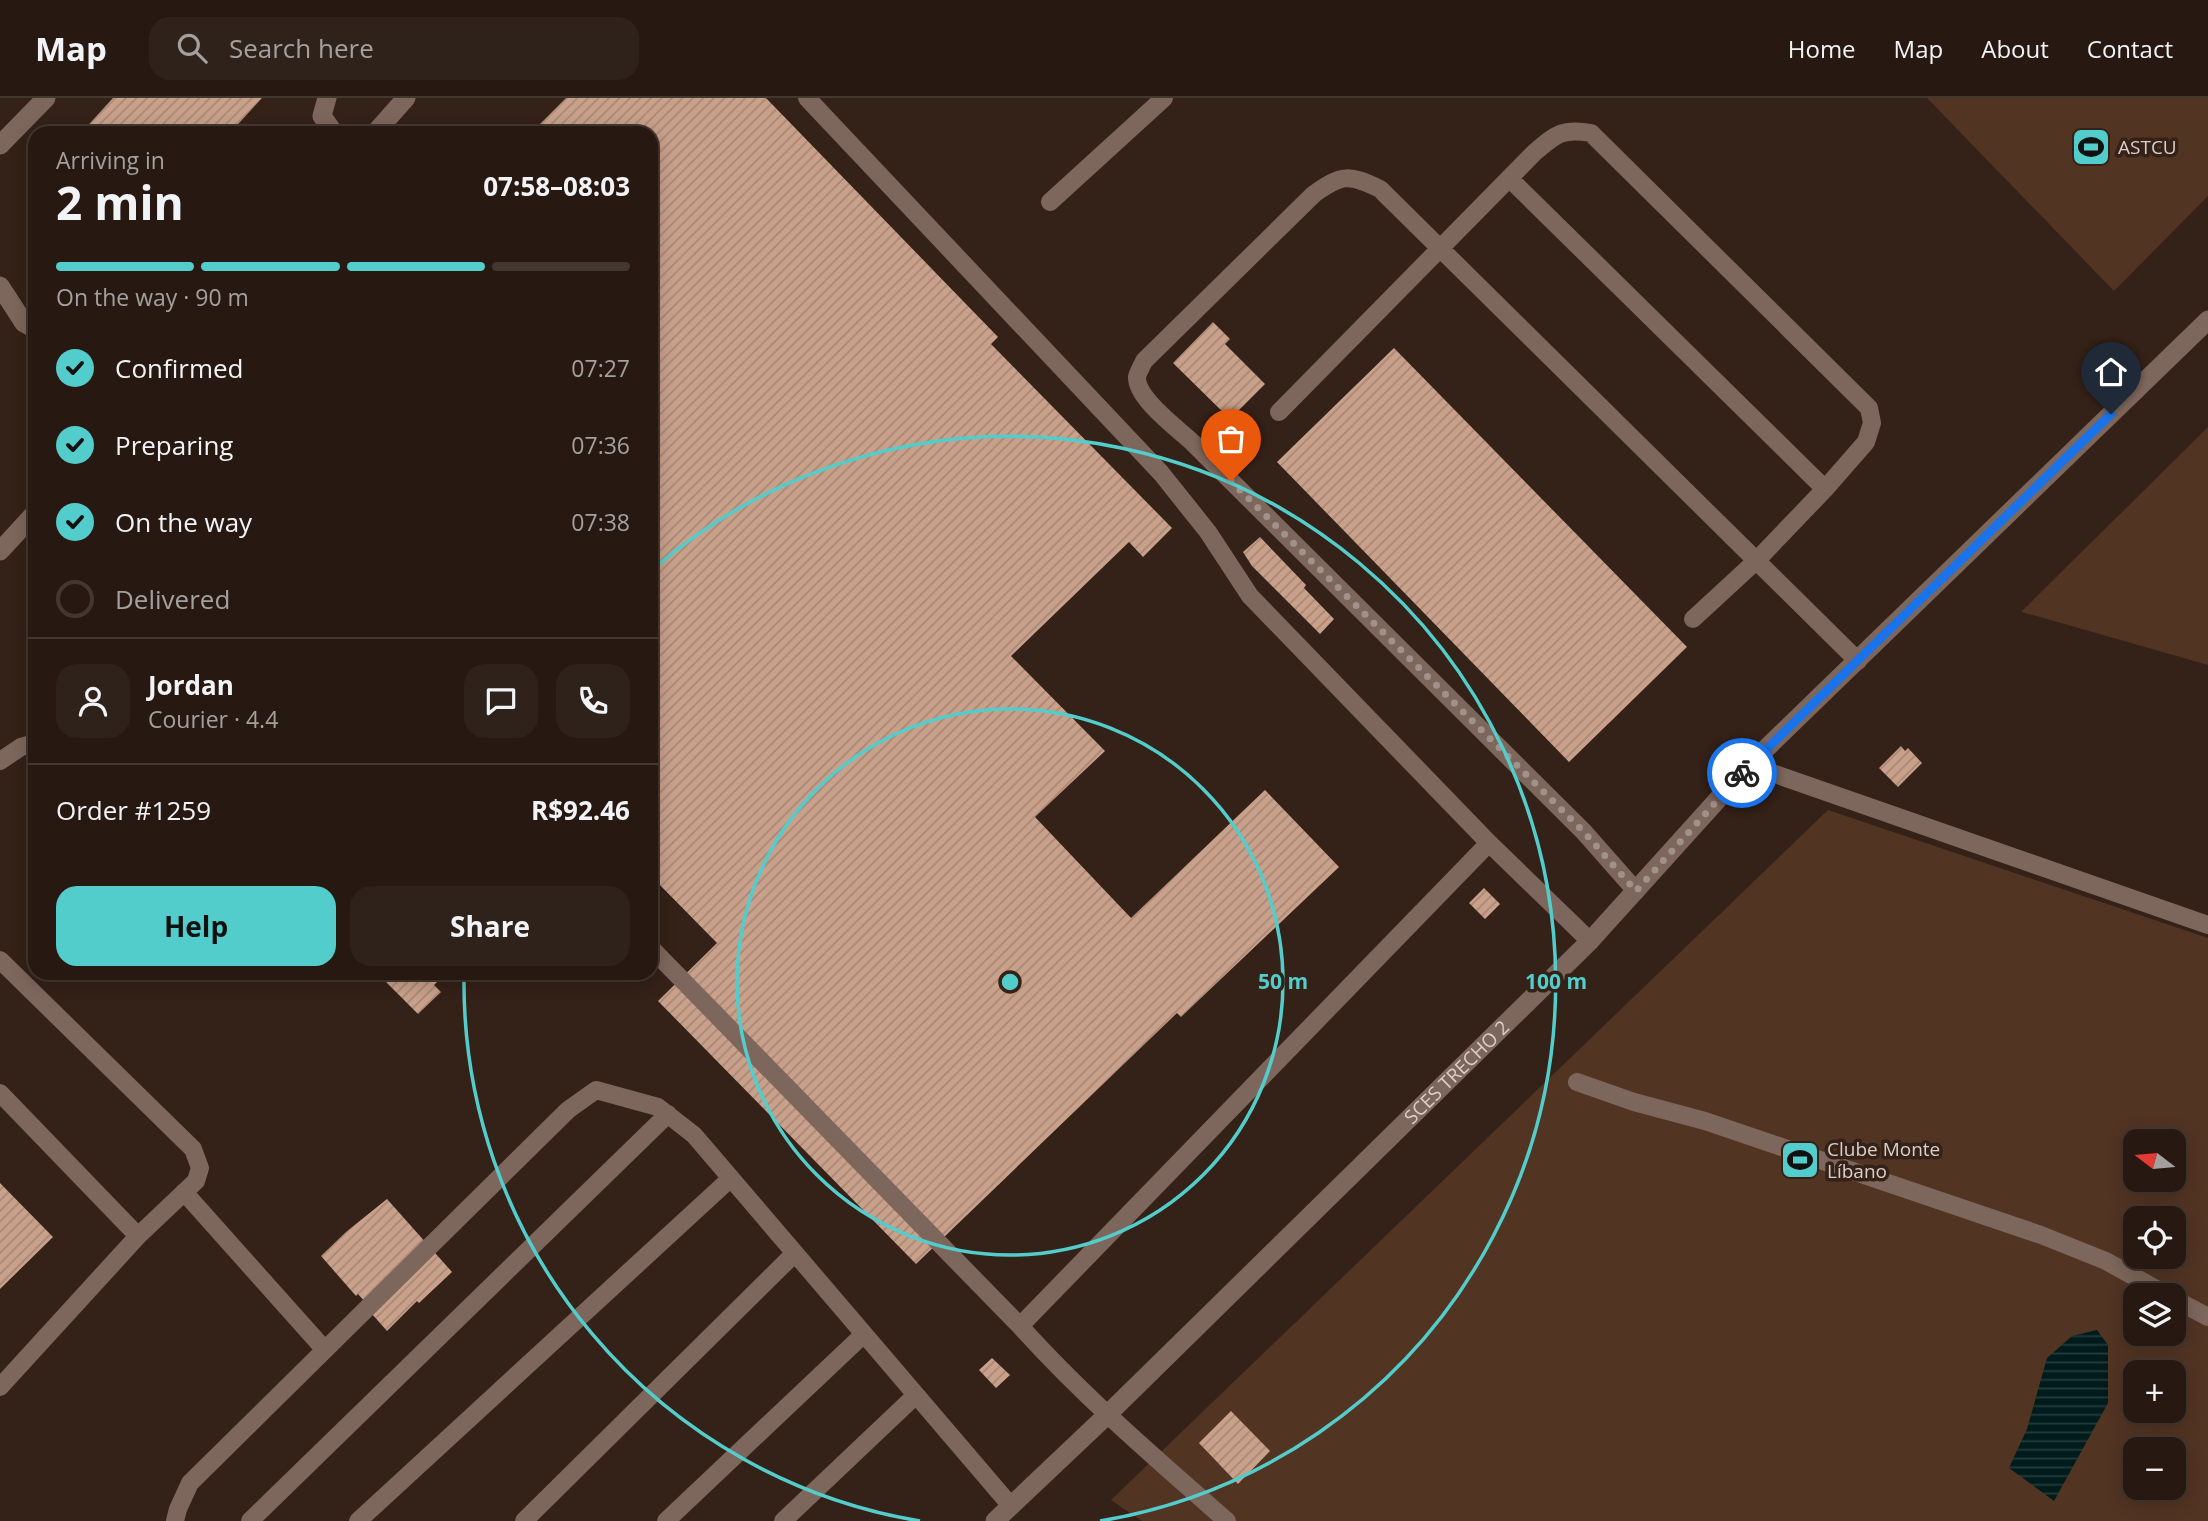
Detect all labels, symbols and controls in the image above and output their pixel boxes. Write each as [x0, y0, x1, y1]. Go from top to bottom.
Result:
search box [149, 17, 639, 80]
text: Map [35, 26, 107, 71]
icon: search [173, 29, 211, 67]
text: Search here [229, 30, 374, 66]
text: Home [1788, 32, 1856, 65]
text: Map [1894, 32, 1943, 65]
text: About [1981, 32, 2049, 65]
text: Contact [2087, 32, 2173, 65]
sports icon: ASTCU [2070, 126, 2112, 168]
place label: ASTCU [2118, 134, 2177, 160]
text: Arriving in [56, 144, 165, 176]
text: 07:58–08:03 [483, 168, 630, 204]
text: 2 min [56, 171, 184, 233]
text: On the way · 90 m [56, 281, 249, 313]
pin [2081, 342, 2141, 414]
icon: check [56, 349, 94, 387]
text: Confirmed [115, 350, 243, 386]
text: 07:27 [571, 352, 630, 384]
icon: home [2092, 353, 2130, 391]
pin [1201, 409, 1261, 481]
icon: bag [1212, 420, 1250, 458]
icon: check [56, 426, 94, 464]
text: Preparing [115, 427, 233, 463]
text: 07:36 [571, 429, 630, 461]
icon: check [56, 503, 94, 541]
text: On the way [115, 504, 252, 540]
text: 07:38 [571, 506, 630, 538]
text: Delivered [115, 581, 230, 617]
button: person [56, 664, 130, 738]
button: chat [464, 664, 538, 738]
button: phone [556, 664, 630, 738]
text: Jordan [148, 667, 234, 703]
text: Courier · 4.4 [148, 703, 278, 735]
courier [1707, 738, 1777, 808]
icon: bike [1723, 754, 1761, 792]
text: Order #1259 [56, 792, 211, 828]
text: R$92.46 [531, 792, 630, 828]
button: Help [56, 886, 336, 966]
button: Share [350, 886, 630, 966]
text: 50 m [1258, 967, 1308, 995]
text: 100 m [1525, 967, 1587, 995]
centre of rings [998, 970, 1022, 994]
street label: SCES TRECHO 2 [1398, 1014, 1515, 1129]
north arrow [2123, 1129, 2186, 1192]
map controls [2123, 1129, 2186, 1500]
place label: Clube Monte Líbano [1827, 1136, 1940, 1184]
sports icon: Clube Monte Líbano [1779, 1139, 1821, 1181]
button: locate [2123, 1206, 2186, 1269]
button: layers [2123, 1283, 2186, 1346]
button: + [2123, 1360, 2186, 1423]
button: − [2123, 1437, 2186, 1500]

